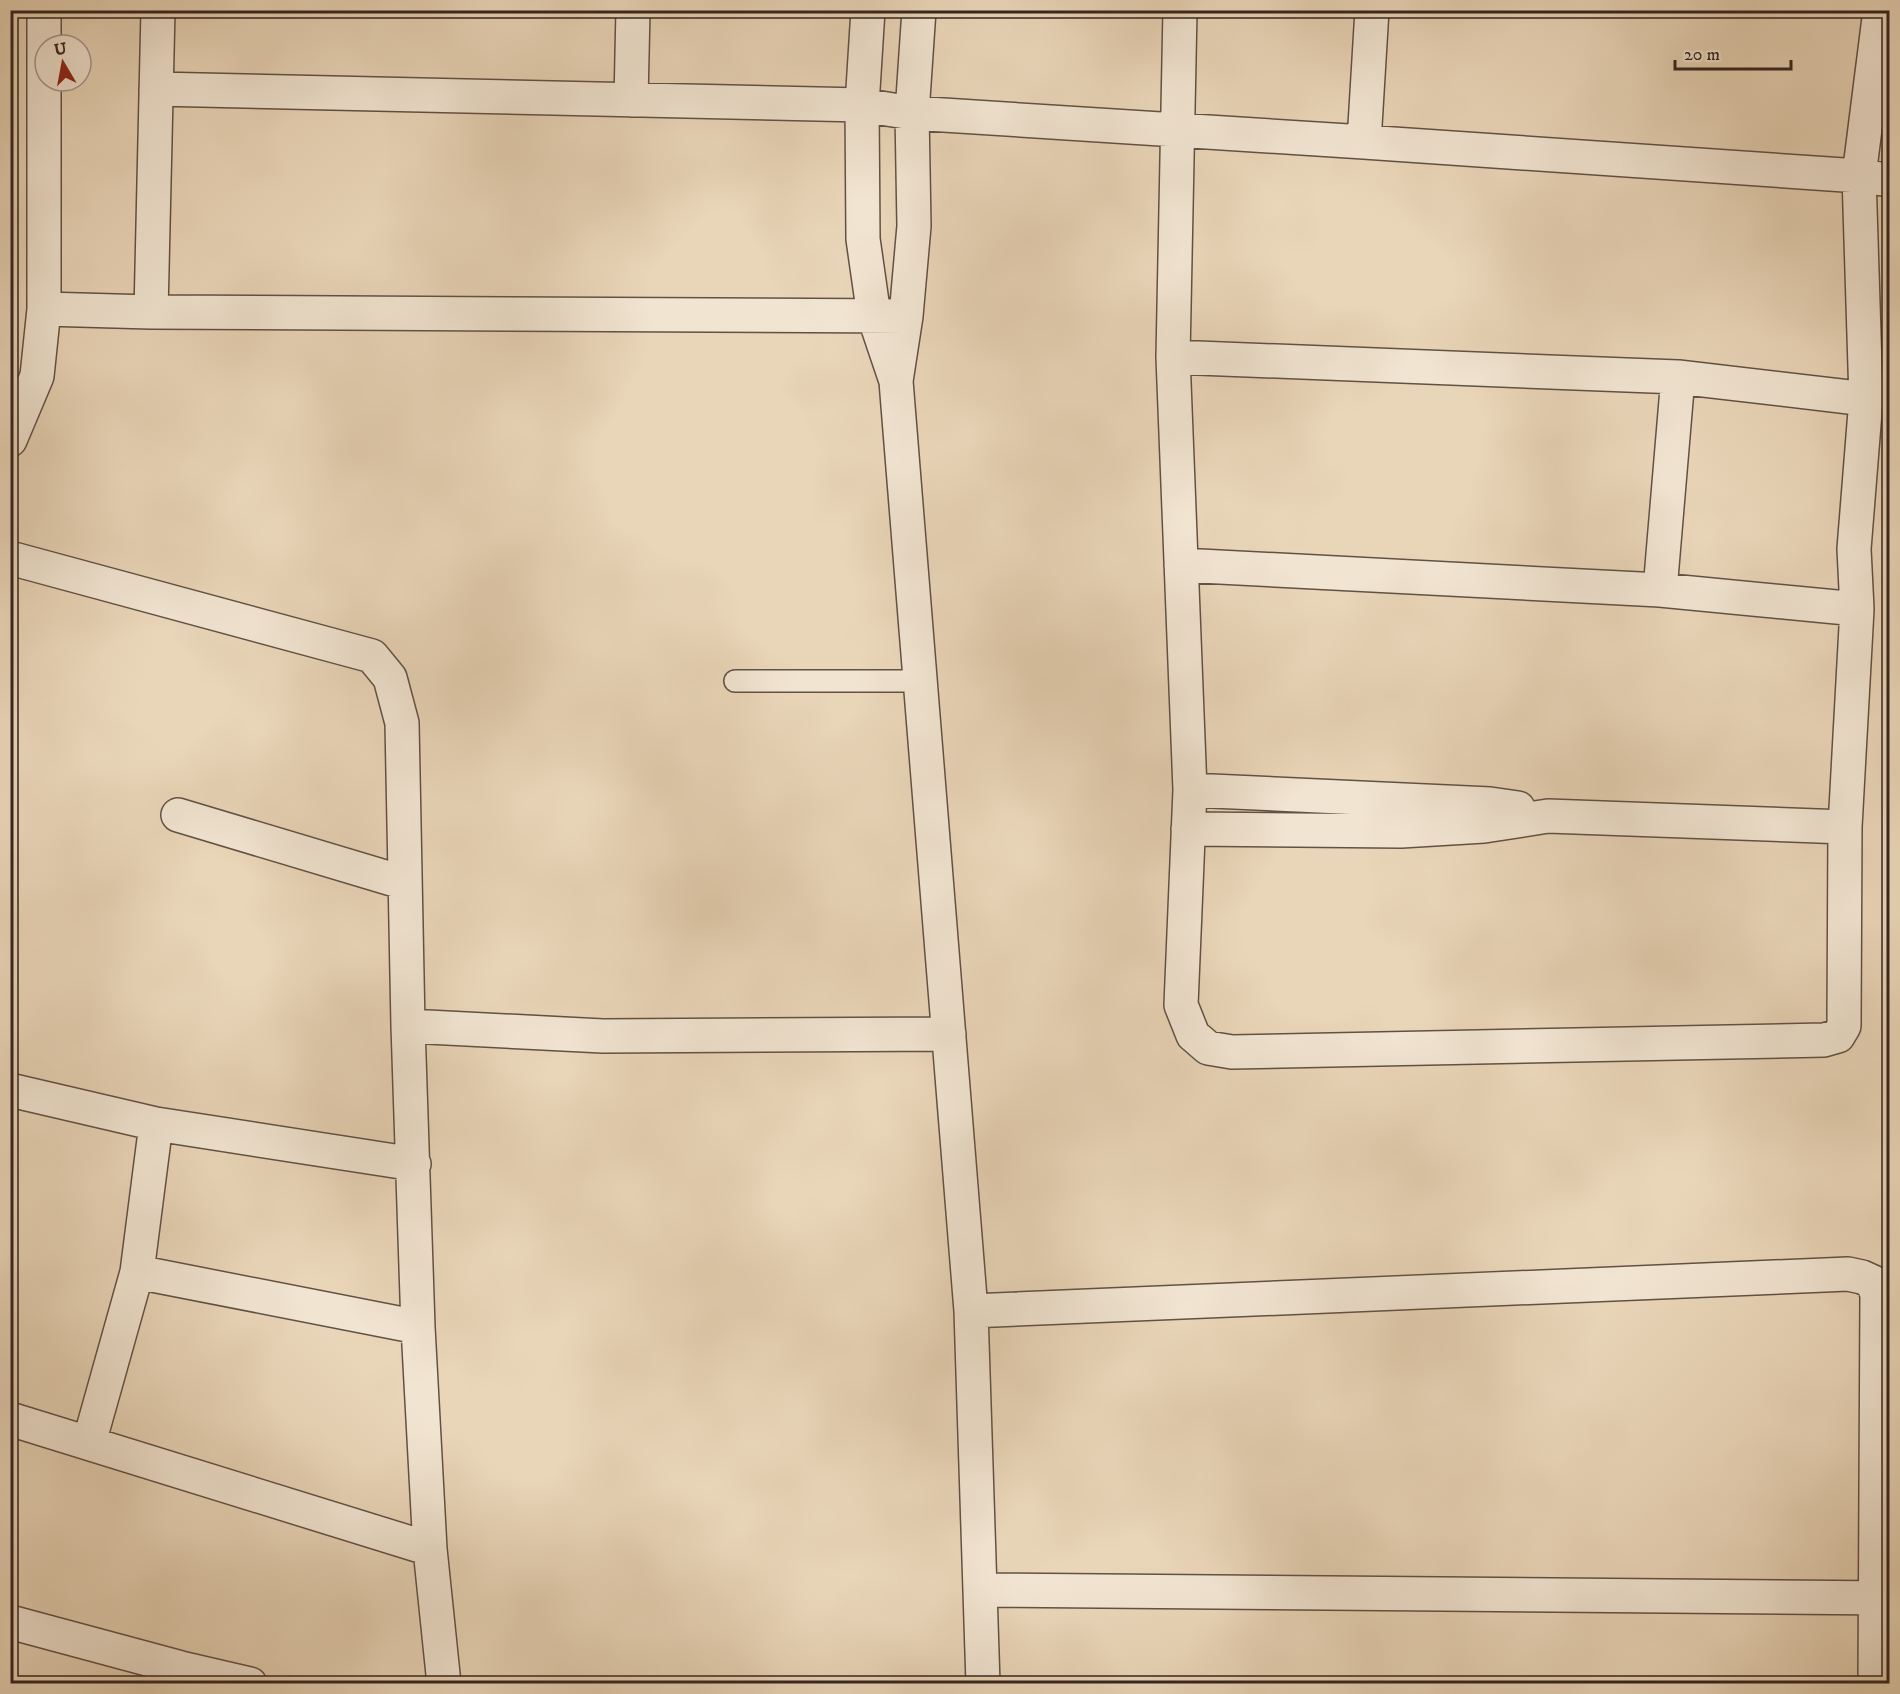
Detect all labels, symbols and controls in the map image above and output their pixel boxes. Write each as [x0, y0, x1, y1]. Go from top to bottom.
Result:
north arrow [33, 33, 93, 93]
scale bar [1675, 33, 1790, 71]
text: U [53, 38, 69, 60]
text: 20 m [1684, 44, 1720, 66]

